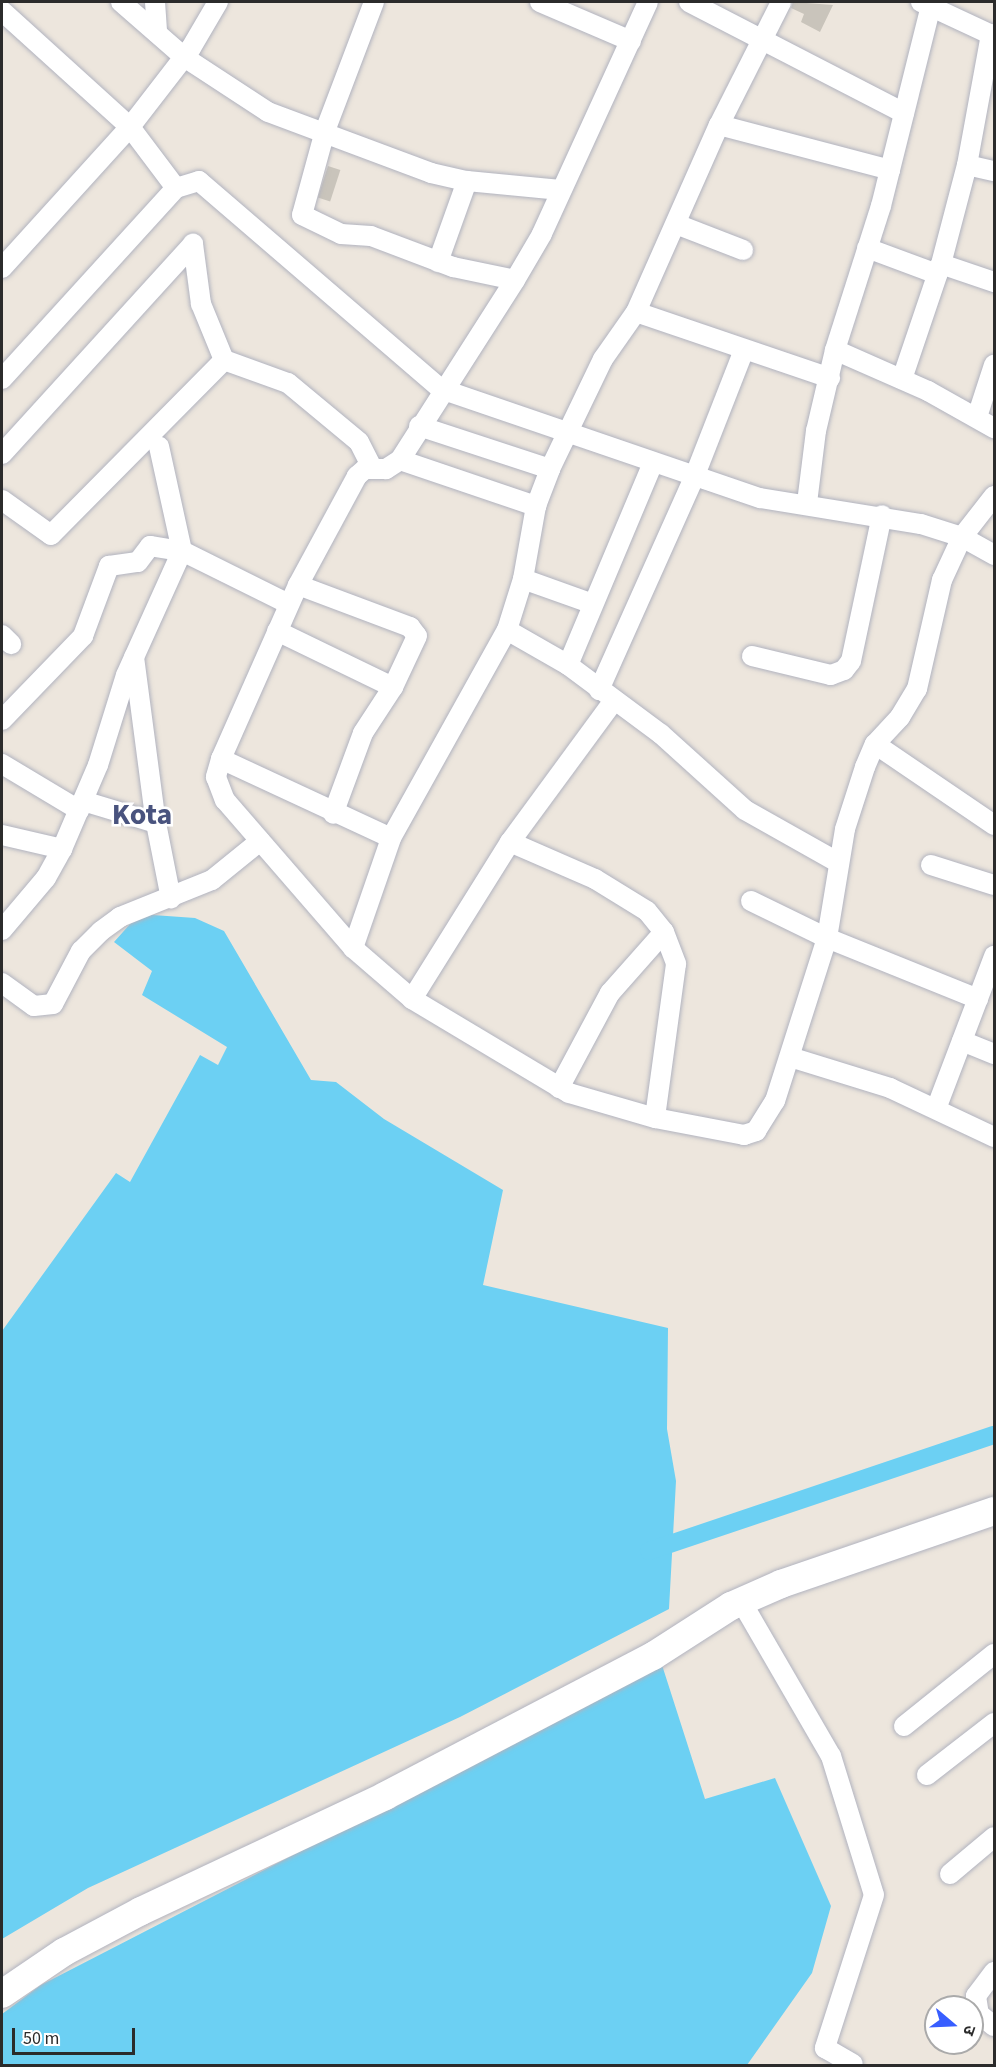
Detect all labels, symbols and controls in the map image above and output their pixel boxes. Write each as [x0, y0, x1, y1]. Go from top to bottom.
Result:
district label: Kota [112, 797, 172, 833]
north arrow [924, 1995, 984, 2055]
scale bar [15, 2016, 138, 2054]
text: उ [957, 2022, 981, 2038]
text: 50 m [23, 2026, 59, 2051]

